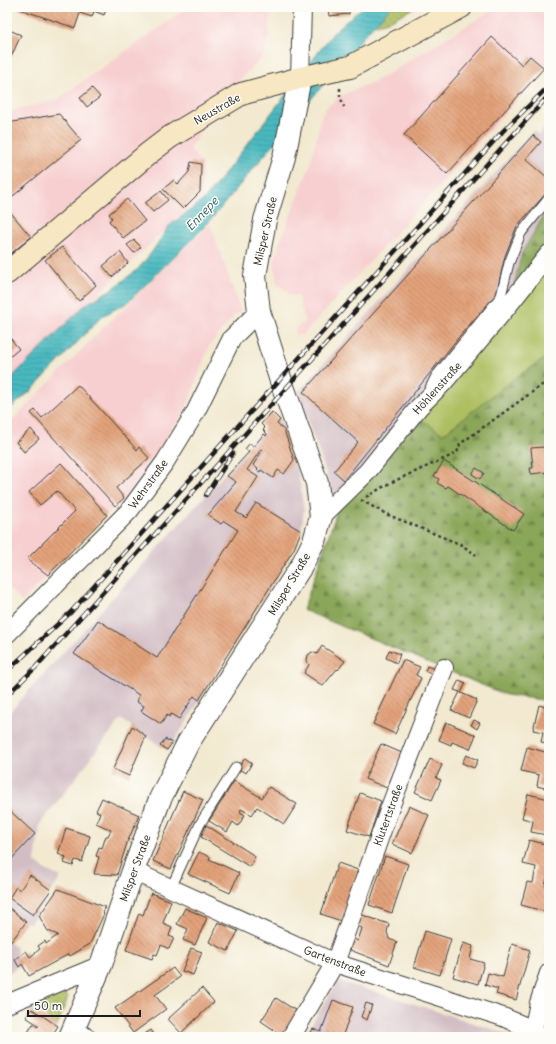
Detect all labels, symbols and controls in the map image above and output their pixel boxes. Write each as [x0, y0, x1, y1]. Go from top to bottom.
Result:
street label: Neustraße [191, 90, 243, 128]
water label: Ennepe [182, 193, 222, 234]
street label: Milsper Straße [250, 195, 280, 267]
street label: Höhlenstraße [410, 359, 464, 417]
street label: Wehrstraße [125, 457, 171, 511]
street label: Milsper Straße [265, 550, 313, 618]
street label: Klutertstraße [370, 782, 406, 848]
street label: Milsper Straße [116, 833, 154, 903]
street label: Gartenstraße [302, 943, 368, 979]
scale bar [28, 992, 140, 1018]
text: 50 m [34, 998, 63, 1013]

